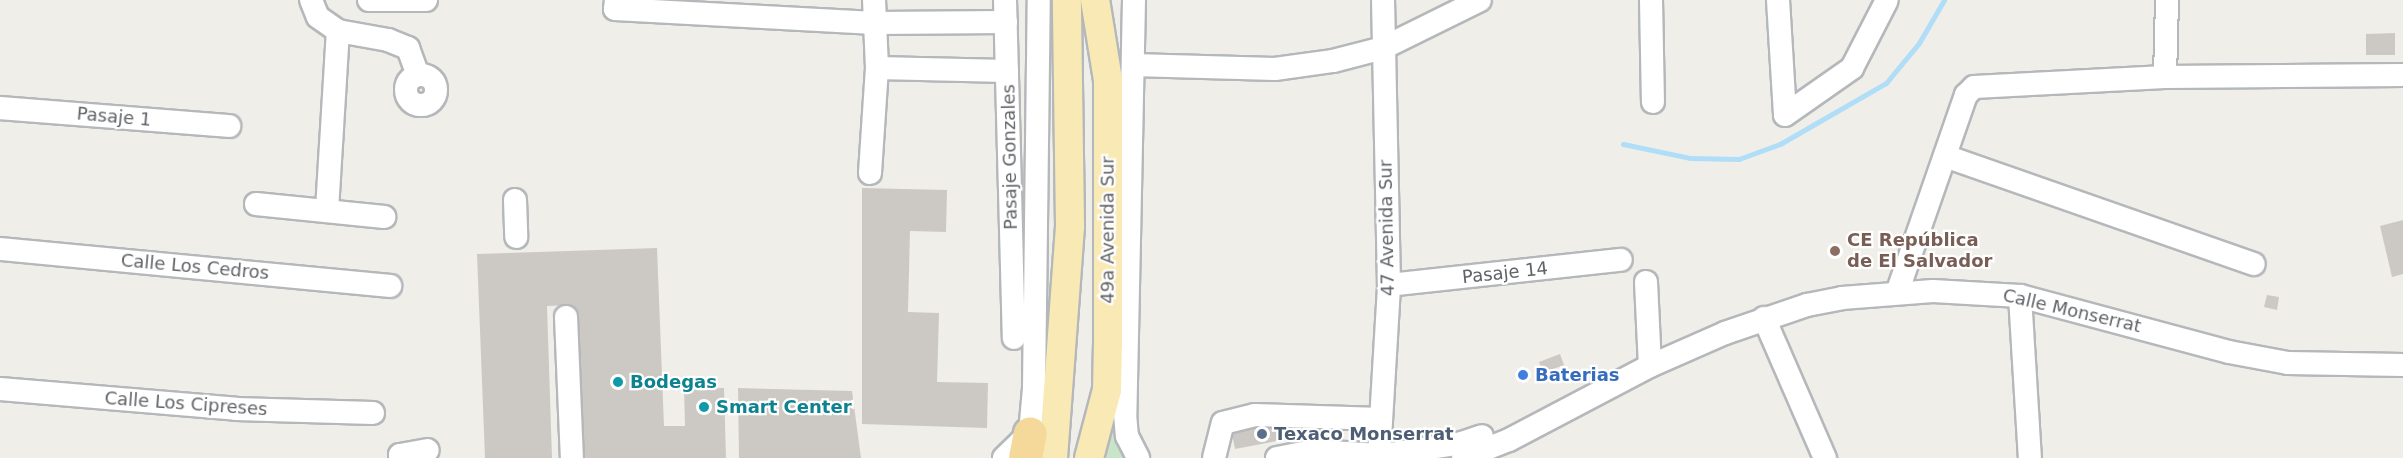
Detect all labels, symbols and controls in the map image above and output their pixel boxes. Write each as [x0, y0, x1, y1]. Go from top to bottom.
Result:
street label: Pasaje Gonzales [998, 84, 1022, 230]
street label: Pasaje 1 [76, 103, 152, 131]
street label: 49a Avenida Sur [1097, 156, 1119, 304]
street label: 47 Avenida Sur [1375, 160, 1399, 296]
place label: CE República de El Salvador [1847, 230, 1992, 272]
marker: CE República de El Salvador [1828, 244, 1842, 258]
street label: Calle Los Cedros [120, 250, 270, 284]
street label: Pasaje 14 [1461, 258, 1549, 288]
street label: Calle Monserrat [2001, 285, 2143, 337]
place label: Baterias [1535, 364, 1620, 386]
marker: Baterias [1516, 368, 1530, 382]
place label: Bodegas [630, 371, 717, 393]
marker: Bodegas [611, 375, 625, 389]
street label: Calle Los Cipreses [104, 388, 268, 420]
place label: Smart Center [716, 396, 852, 418]
marker: Smart Center [697, 400, 711, 414]
place label: Texaco Monserrat [1274, 423, 1454, 445]
marker: Texaco Monserrat [1255, 427, 1269, 441]

